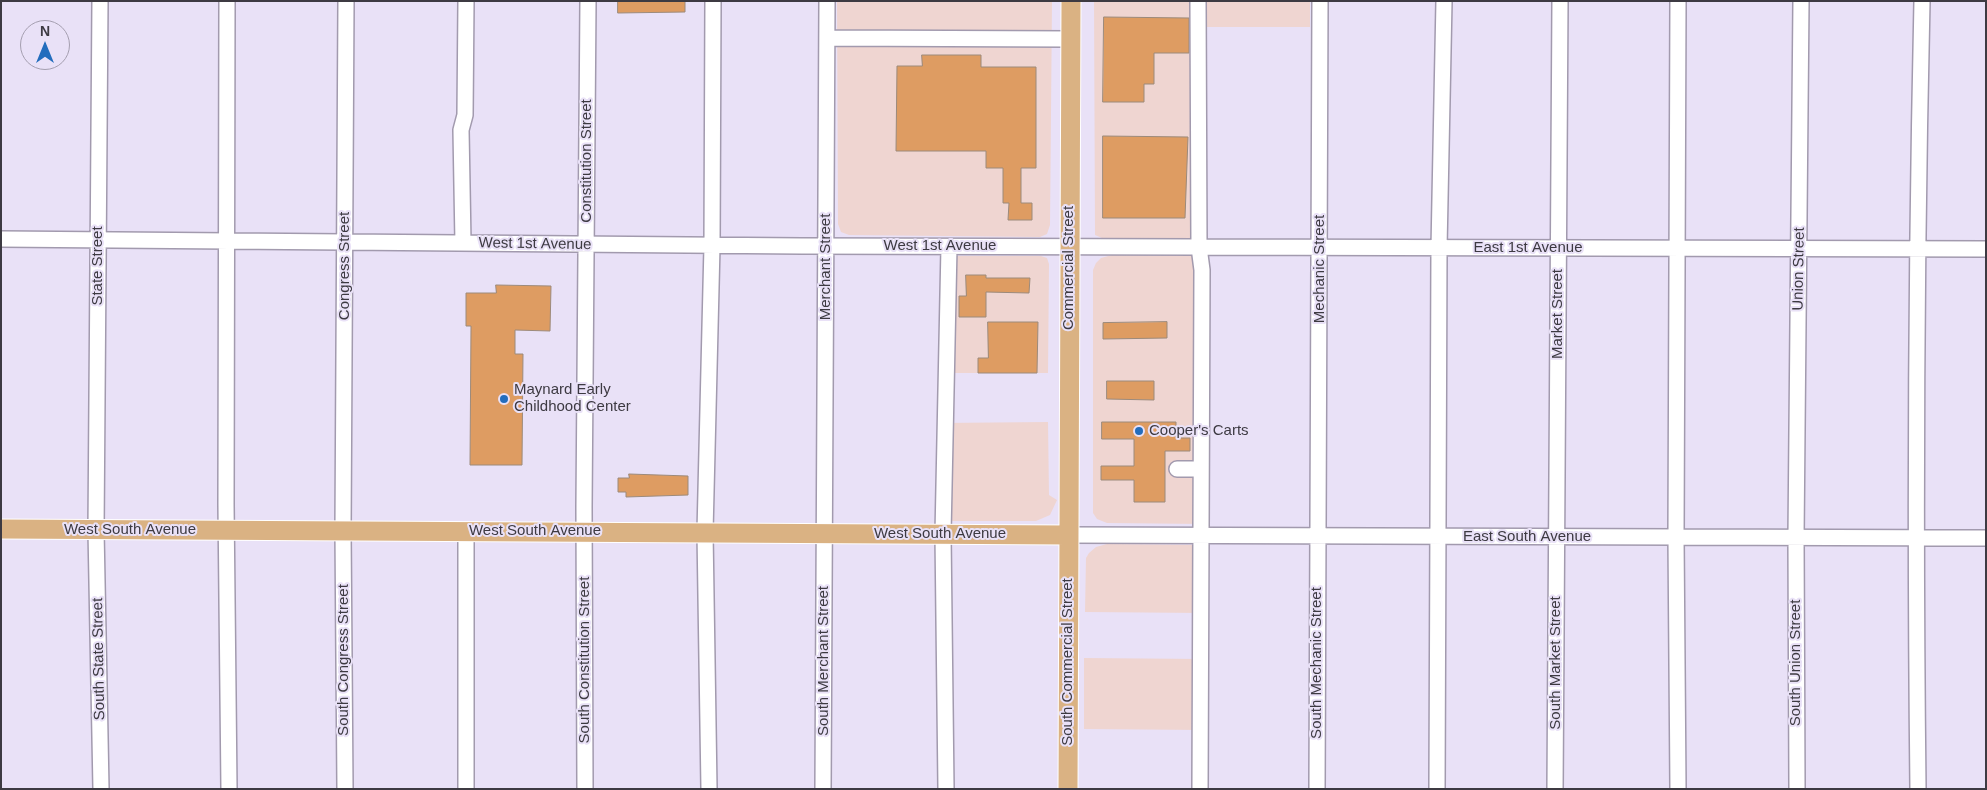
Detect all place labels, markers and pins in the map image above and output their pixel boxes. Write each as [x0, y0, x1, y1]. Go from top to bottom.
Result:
place label: Maynard Early Childhood Center [514, 381, 631, 416]
marker: Maynard Early Childhood Center [498, 393, 510, 405]
place label: Cooper's Carts [1149, 422, 1249, 440]
marker: Cooper's Carts [1133, 425, 1145, 437]

